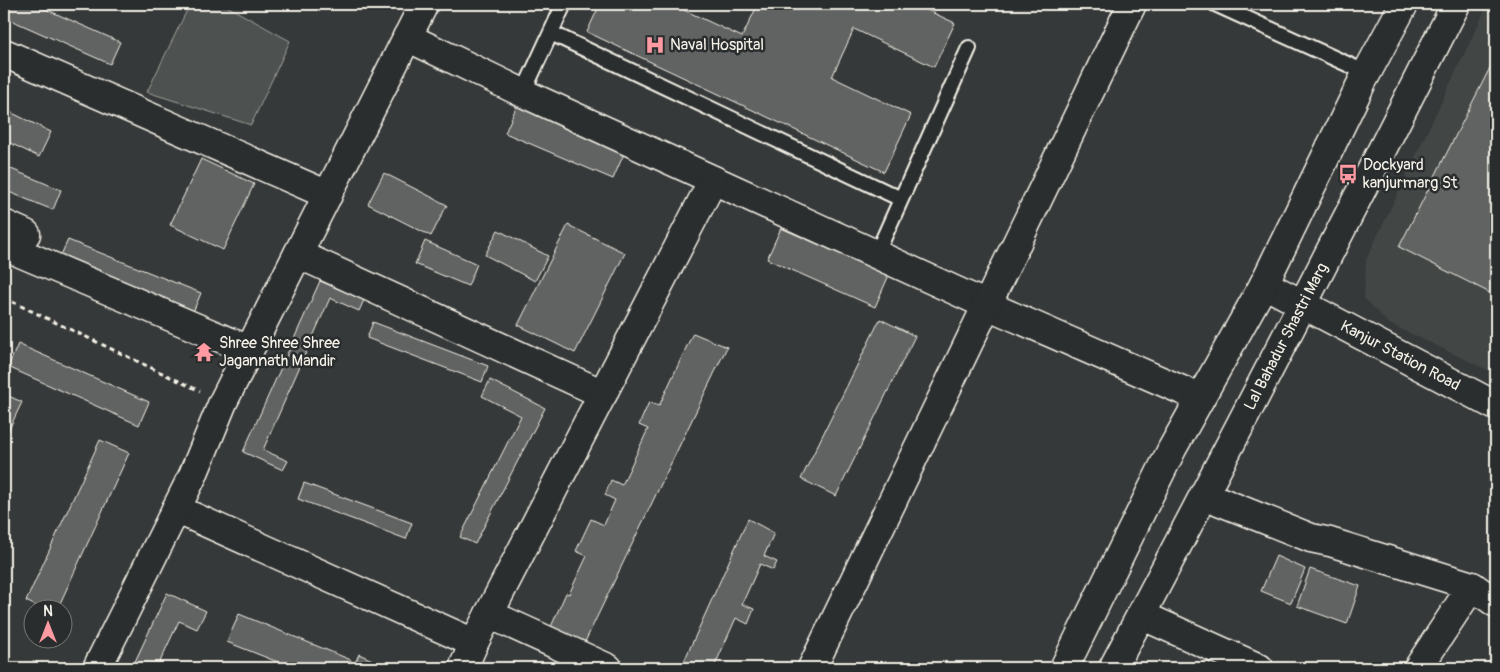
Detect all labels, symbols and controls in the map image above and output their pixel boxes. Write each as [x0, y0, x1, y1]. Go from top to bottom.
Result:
hospital icon: Naval Hospital [644, 34, 666, 56]
place label: Naval Hospital [670, 35, 764, 55]
place label: Dockyard kanjurmarg St [1363, 155, 1458, 193]
bus stop icon: Dockyard kanjurmarg St [1337, 163, 1359, 185]
street label: Lal Bahadur Shastri Marg [1240, 259, 1332, 414]
street label: Kanjur Station Road [1337, 316, 1464, 395]
place label: Shree Shree Shree Jagannath Mandir [219, 333, 340, 371]
temple icon: Shree Shree Shree Jagannath Mandir [193, 341, 215, 363]
north arrow [22, 600, 72, 650]
text: N [43, 603, 53, 620]

